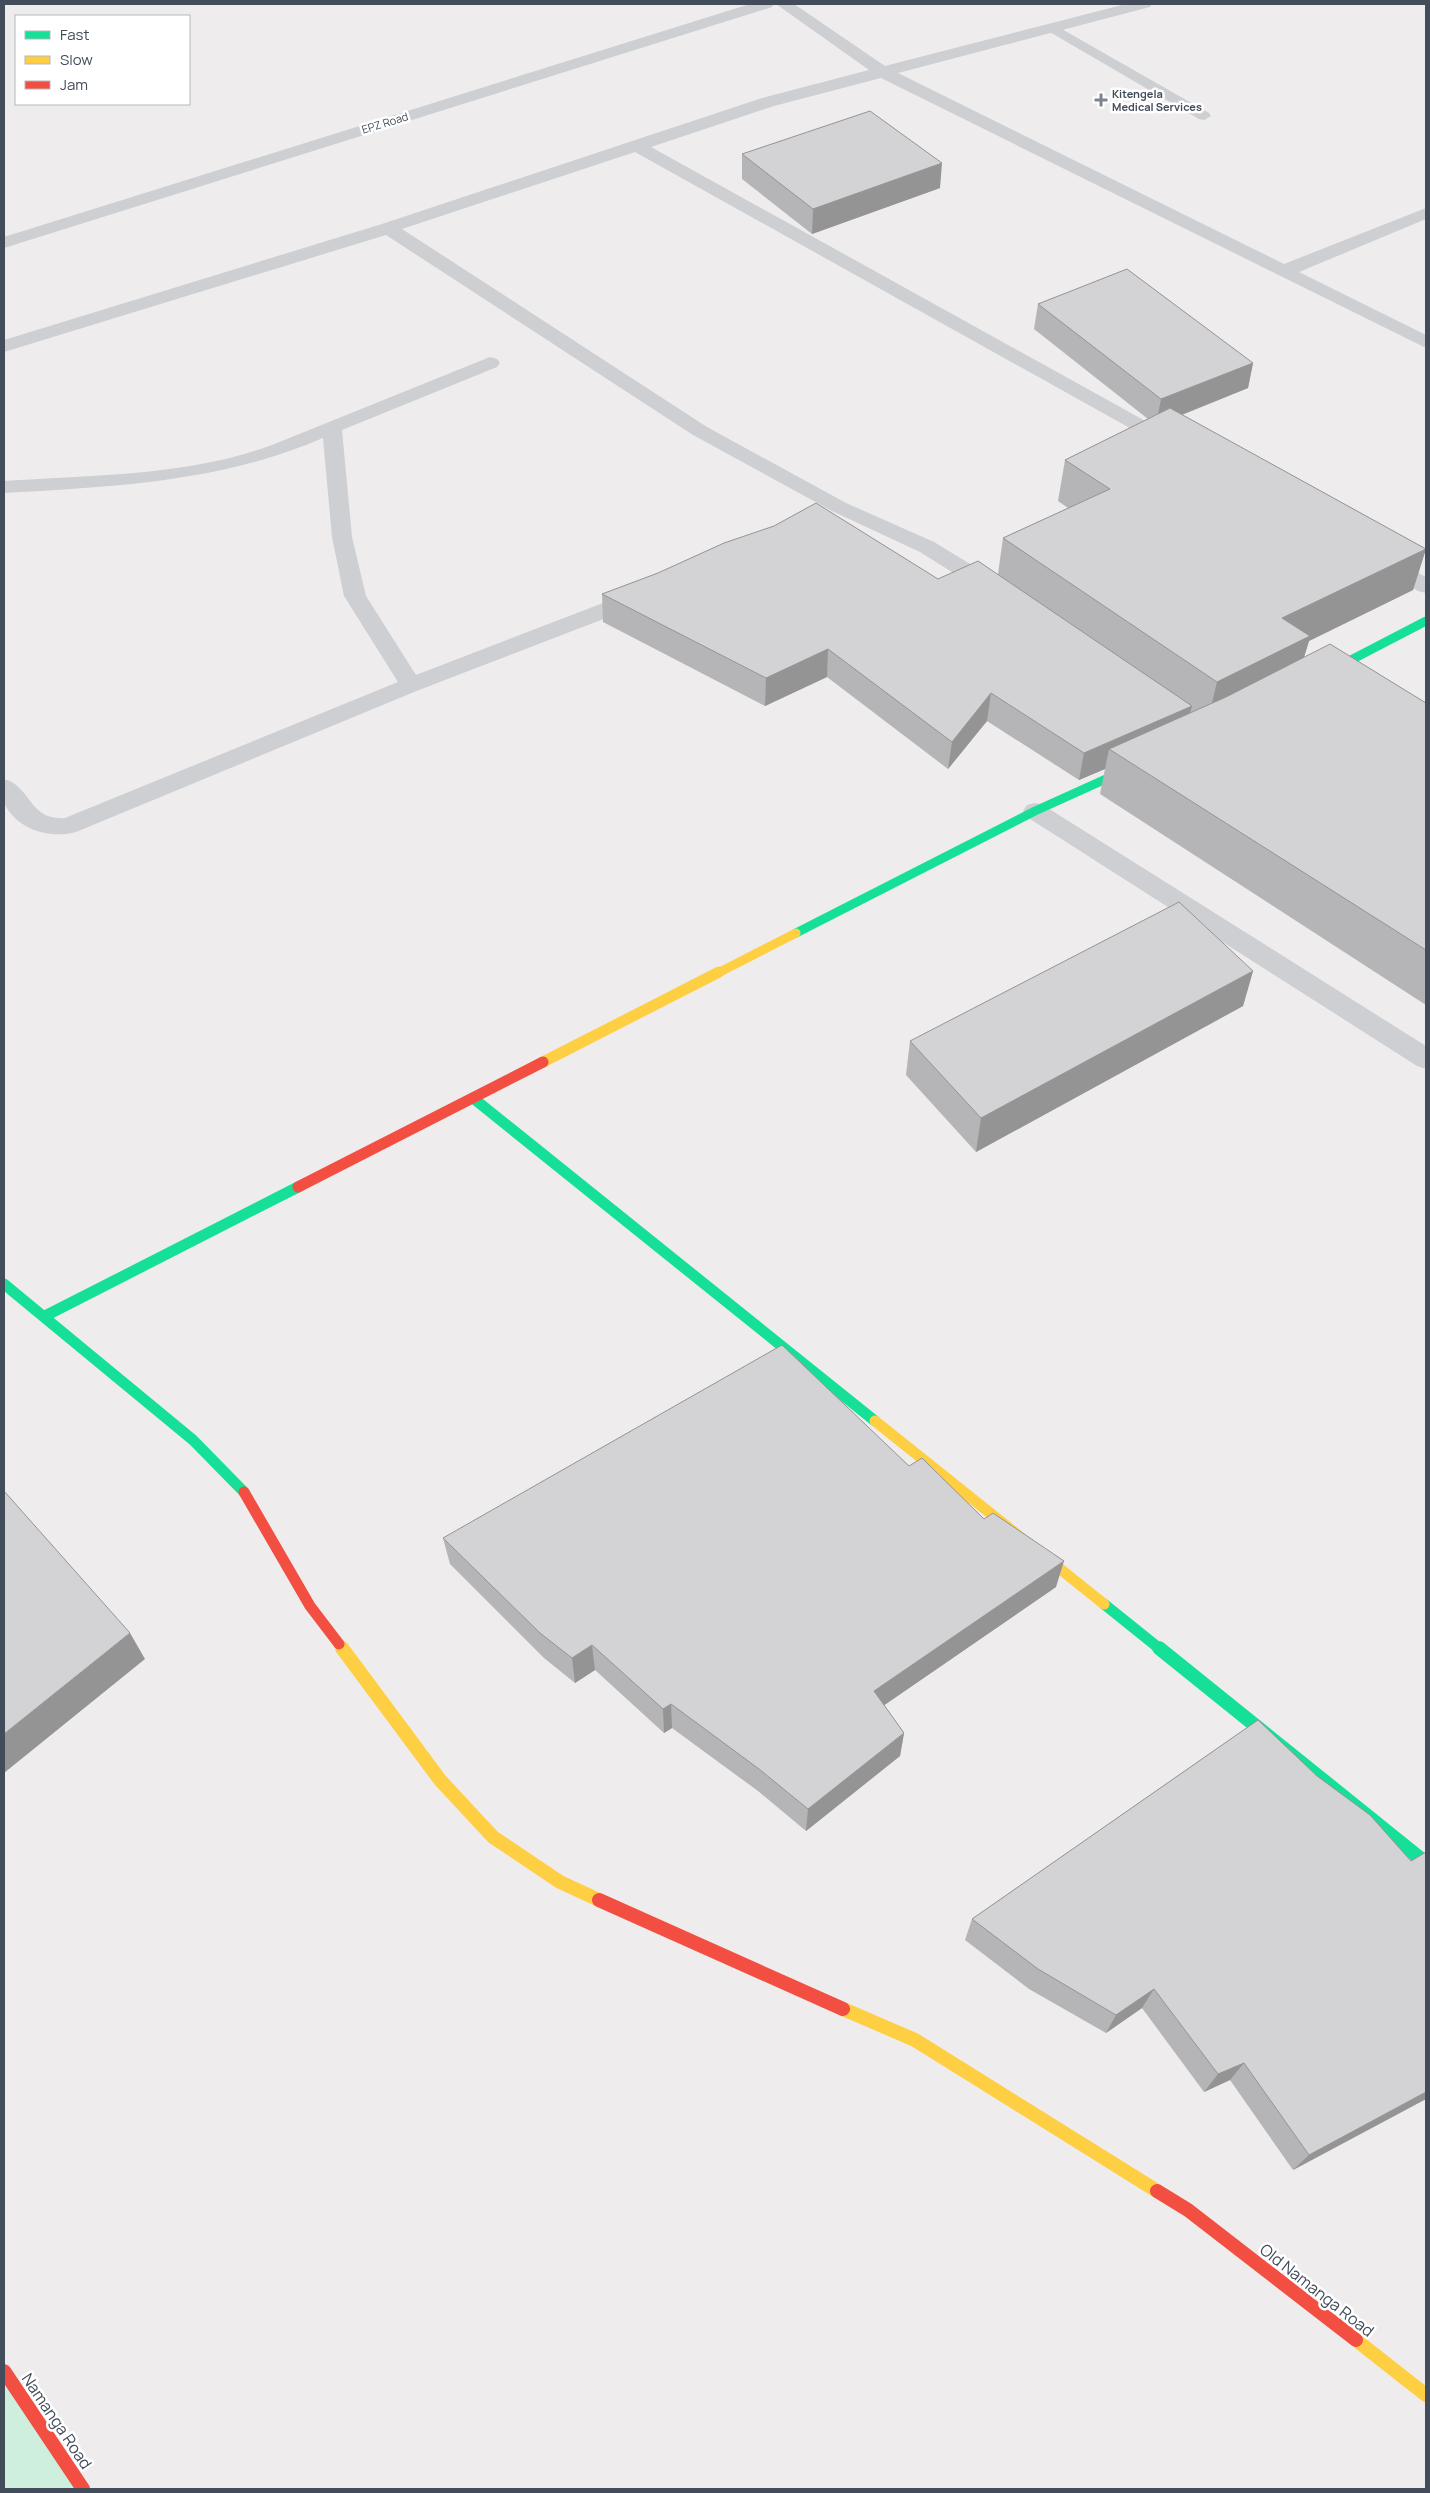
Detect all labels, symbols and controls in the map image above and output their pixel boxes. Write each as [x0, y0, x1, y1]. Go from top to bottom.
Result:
legend [15, 15, 190, 105]
text: Fast [60, 24, 89, 45]
text: Slow [60, 49, 93, 70]
text: Jam [60, 74, 88, 95]
place label: Kitengela Medical Services [1112, 86, 1202, 114]
marker: Kitengela Medical Services [1094, 93, 1108, 107]
street label: EPZ Road [360, 108, 410, 137]
street label: Old Namanga Road [1255, 2238, 1379, 2342]
street label: Namanga Road [17, 2369, 97, 2473]

